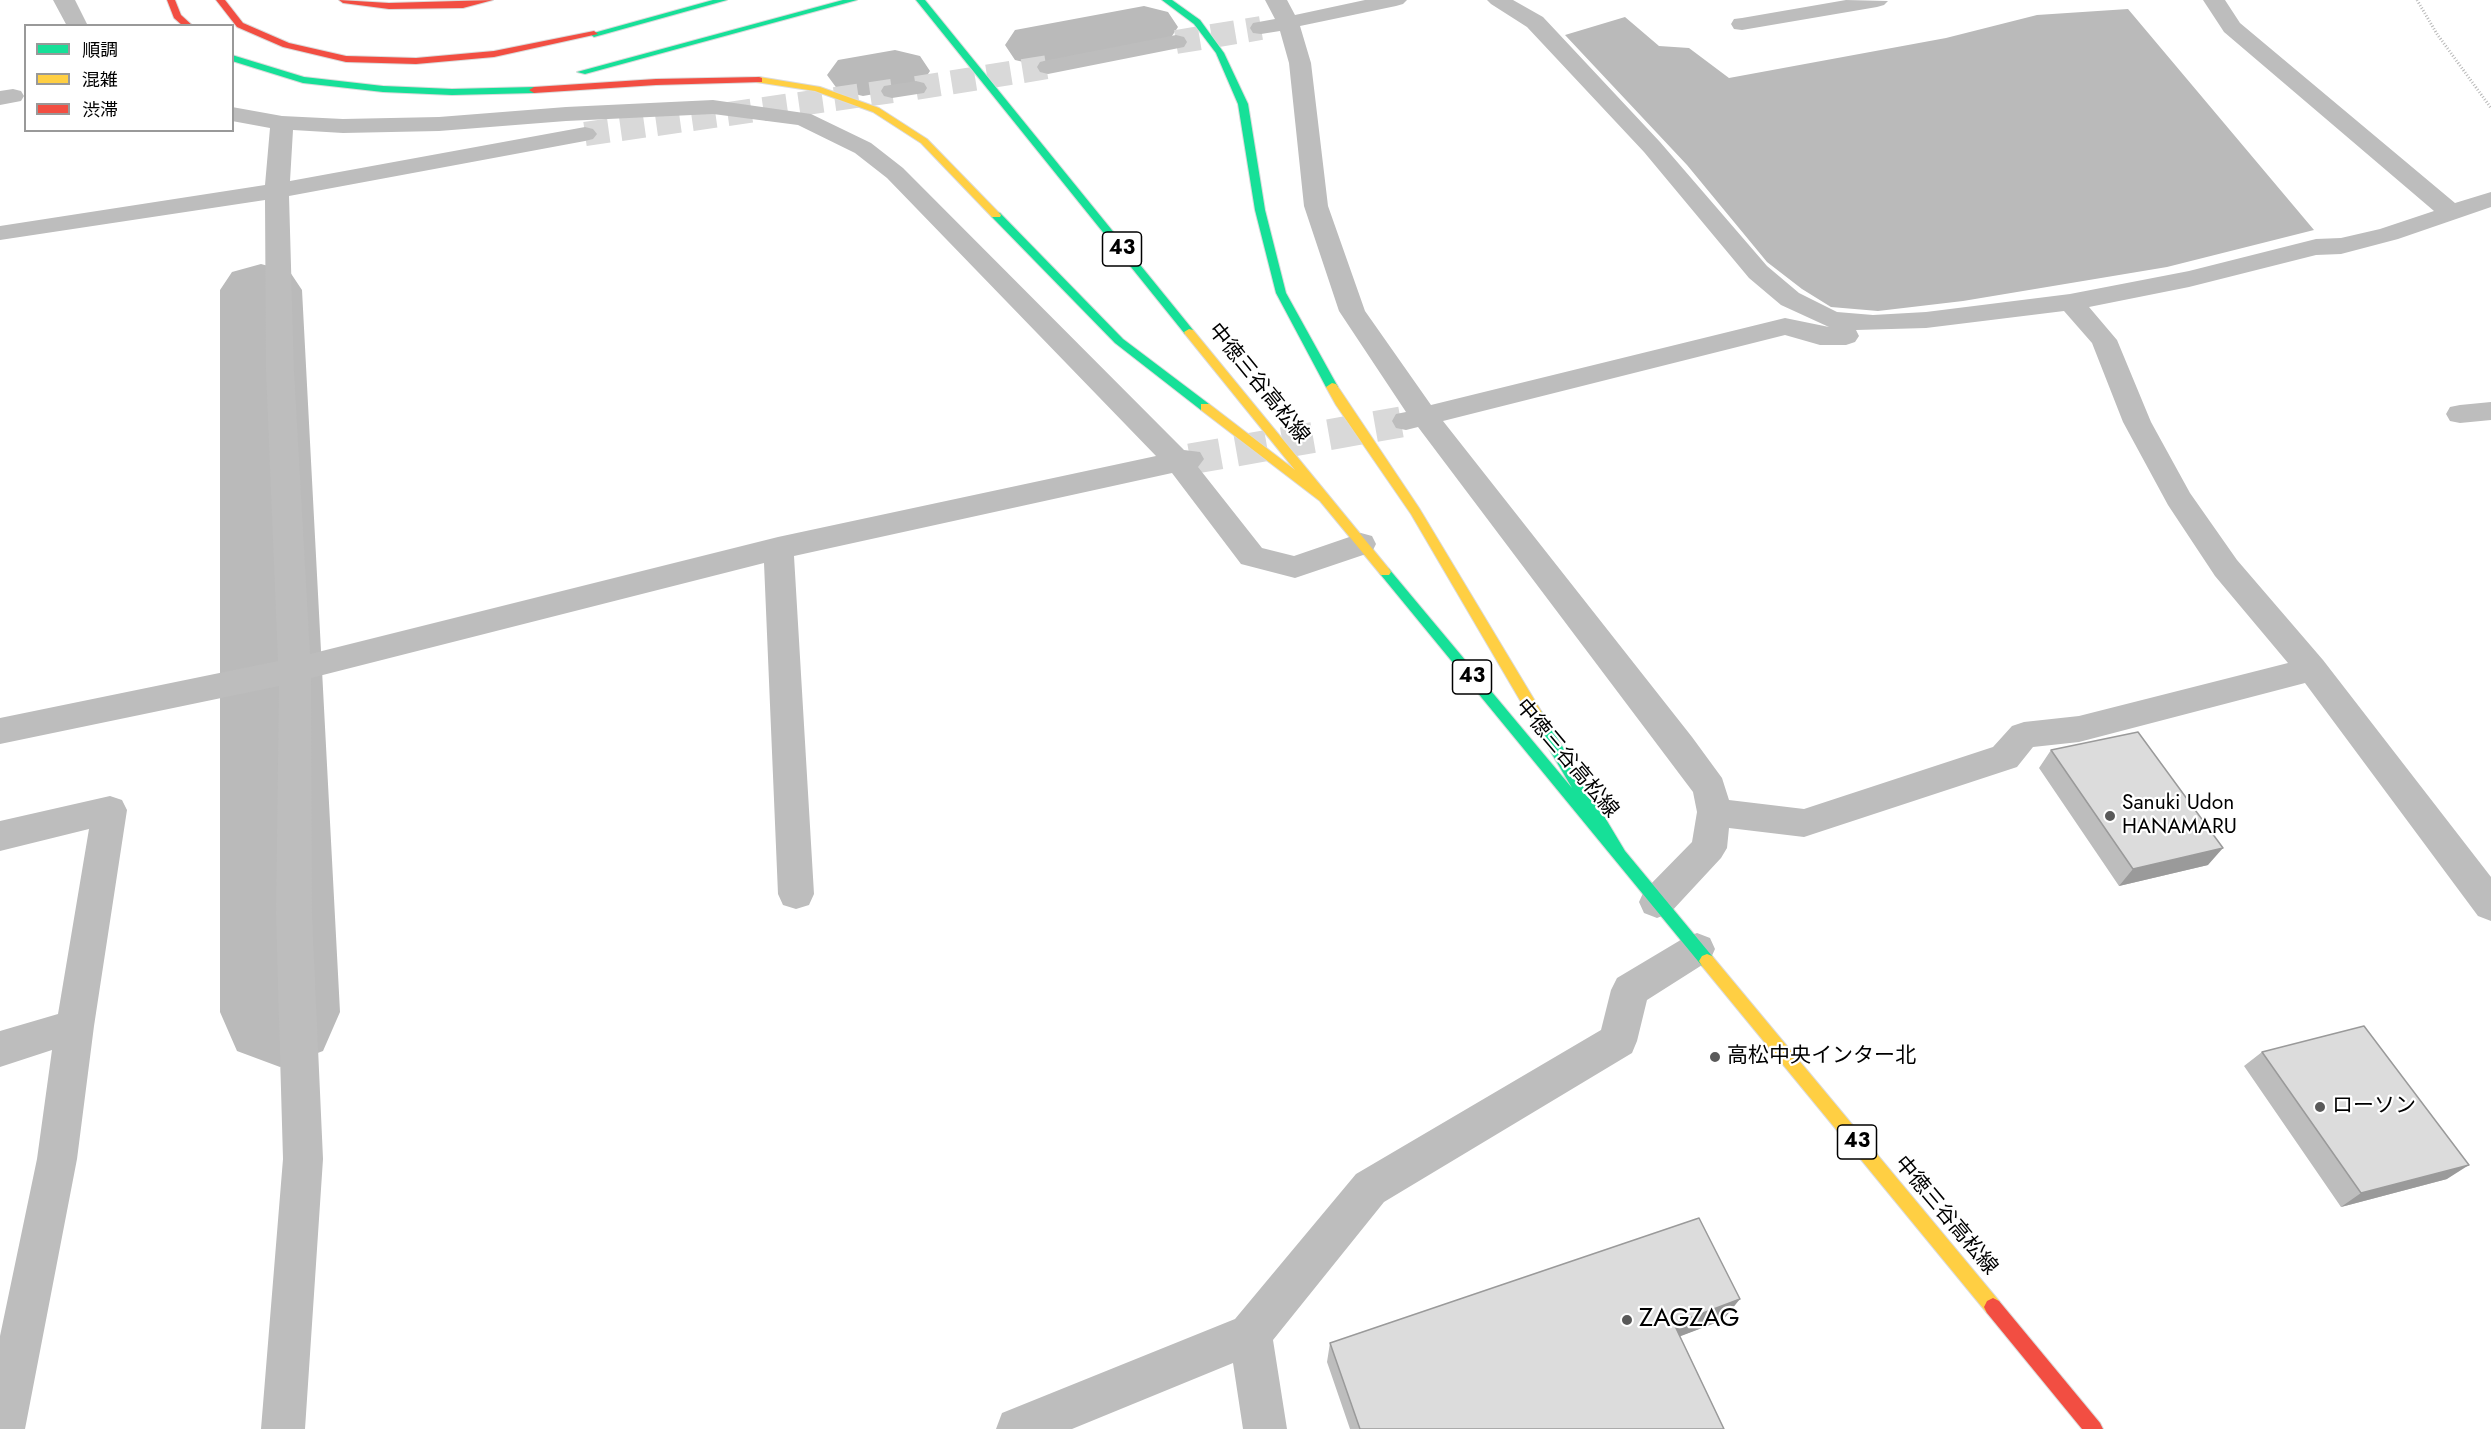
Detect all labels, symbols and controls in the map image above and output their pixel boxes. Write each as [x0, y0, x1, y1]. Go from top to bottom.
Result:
legend [24, 24, 234, 132]
text: 順調 [82, 37, 118, 63]
text: 混雑 [82, 67, 118, 93]
text: 渋滞 [82, 97, 118, 123]
road number: 43 [1102, 232, 1142, 266]
street label: 中徳三谷高松線 [1202, 319, 1314, 449]
road number: 43 [1452, 660, 1492, 694]
street label: 中徳三谷高松線 [1509, 695, 1623, 823]
place label: Sanuki Udon HANAMARU [2122, 791, 2237, 841]
marker: Sanuki Udon HANAMARU [2103, 809, 2117, 823]
place label: 高松中央インター北 [1727, 1044, 1916, 1070]
marker: 高松中央インター北 [1708, 1050, 1722, 1064]
place label: ローソン [2332, 1094, 2416, 1120]
marker: ローソン [2313, 1100, 2327, 1114]
road number: 43 [1838, 1125, 1876, 1159]
street label: 中徳三谷高松線 [1888, 1152, 2002, 1280]
place label: ZAGZAG [1639, 1304, 1740, 1336]
marker: ZAGZAG [1620, 1313, 1634, 1327]

